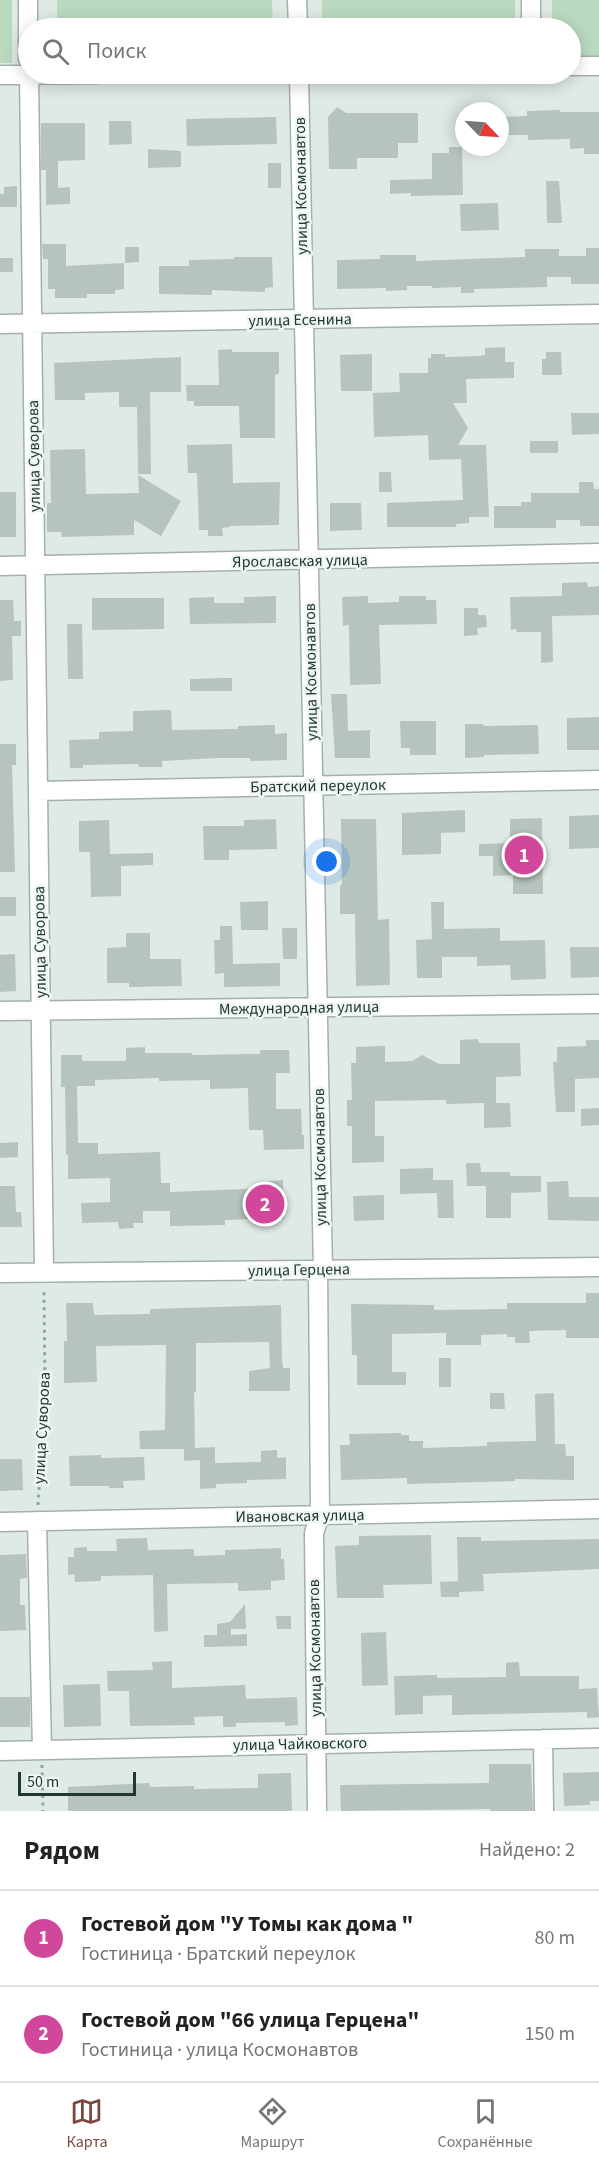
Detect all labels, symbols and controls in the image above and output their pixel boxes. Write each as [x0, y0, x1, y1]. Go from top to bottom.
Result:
search box [18, 18, 581, 84]
icon: search [39, 35, 72, 68]
text: Поиск [87, 35, 146, 67]
north arrow [455, 102, 509, 156]
street label: улица Космонавтов [289, 117, 313, 255]
street label: улица Есенина [248, 308, 352, 332]
street label: улица Суворова [22, 400, 46, 512]
street label: Ярославская улица [232, 549, 368, 573]
street label: улица Космонавтов [299, 603, 323, 741]
street label: Братский переулок [250, 774, 386, 798]
pin: 1 [504, 832, 544, 878]
your location [312, 847, 341, 876]
street label: улица Суворова [28, 886, 52, 998]
street label: Международная улица [219, 996, 379, 1020]
street label: улица Космонавтов [308, 1088, 332, 1226]
pin: 2 [246, 1182, 284, 1226]
street label: улица Герцена [248, 1258, 350, 1282]
street label: улица Суворова [28, 1371, 56, 1485]
street label: Ивановская улица [235, 1504, 365, 1528]
street label: улица Космонавтов [303, 1579, 327, 1717]
street label: улица Чайковского [233, 1732, 367, 1756]
scale bar [18, 1769, 136, 1796]
text: 50 m [27, 1771, 59, 1793]
text: Рядом [24, 1832, 100, 1869]
text: Найдено: 2 [479, 1836, 575, 1864]
text: Гостевой дом "У Томы как дома " [81, 1908, 413, 1940]
text: 1 [38, 1924, 49, 1952]
text: 80 m [535, 1924, 575, 1952]
text: Гостиница · Братский переулок [81, 1940, 355, 1968]
text: Гостевой дом "66 улица Герцена" [81, 2004, 419, 2036]
text: 2 [38, 2020, 49, 2048]
text: 150 m [525, 2020, 575, 2048]
text: Гостиница · улица Космонавтов [81, 2036, 358, 2064]
tab: Карта [66, 2095, 107, 2153]
tab: Маршрут [240, 2095, 305, 2153]
tab: Сохранённые [438, 2095, 533, 2153]

